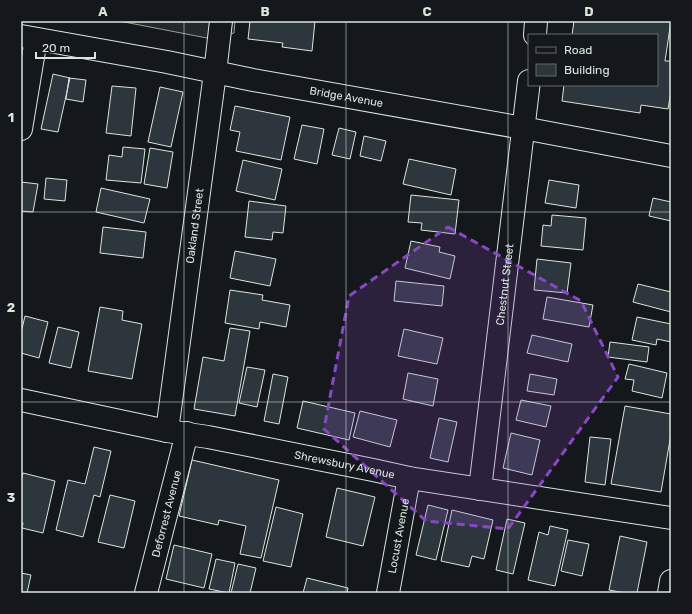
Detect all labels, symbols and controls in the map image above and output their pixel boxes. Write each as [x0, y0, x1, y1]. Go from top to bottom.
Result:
text: A [98, 4, 108, 19]
text: B [260, 4, 270, 19]
text: C [422, 4, 432, 19]
text: D [584, 4, 594, 19]
scale bar [36, 34, 95, 60]
legend [528, 34, 658, 86]
text: 20 m [42, 41, 70, 55]
text: Road [564, 43, 592, 57]
text: Building [564, 63, 610, 77]
street label: Bridge Avenue [309, 84, 384, 110]
text: 1 [8, 110, 14, 125]
street label: Oakland Street [183, 187, 206, 264]
street label: Chestnut Street [493, 242, 516, 326]
text: 2 [7, 300, 15, 315]
street label: Shrewsbury Avenue [293, 448, 396, 481]
street label: Deforrest Avenue [149, 469, 184, 559]
text: 3 [7, 490, 16, 505]
street label: Locust Avenue [385, 497, 412, 574]

